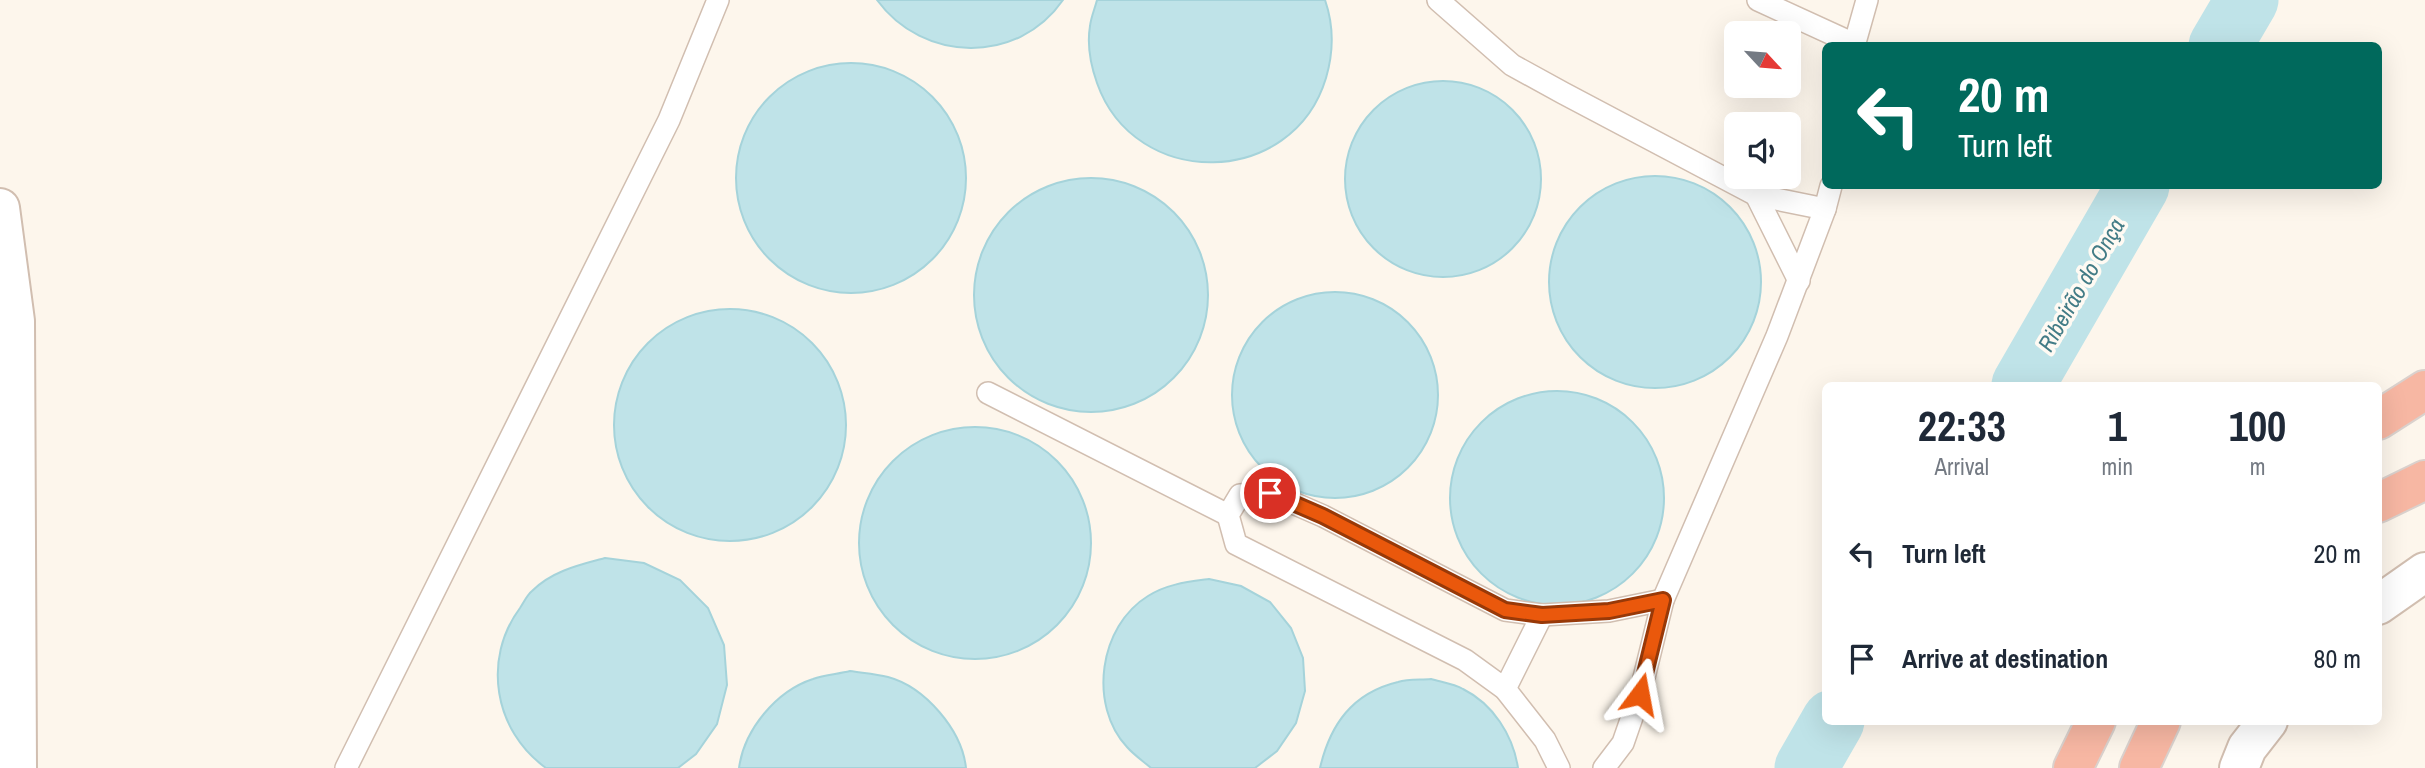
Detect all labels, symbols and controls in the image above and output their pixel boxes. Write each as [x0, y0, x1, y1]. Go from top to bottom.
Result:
north arrow [1724, 21, 1801, 98]
map controls [1724, 21, 1801, 189]
text: 20 m [1958, 61, 2050, 127]
icon: left [1843, 70, 1934, 161]
button: sound [1724, 112, 1801, 189]
text: Turn left [1958, 124, 2052, 167]
water label: Ribeirão do Onça [2030, 213, 2131, 357]
text: 22:33 [1918, 398, 2006, 454]
text: 1 [2108, 398, 2127, 454]
text: 100 [2229, 398, 2286, 454]
text: Arrival [1935, 451, 1989, 482]
text: min [2102, 451, 2133, 482]
text: m [2250, 451, 2265, 482]
pin [1240, 463, 1300, 523]
icon: arrive [1251, 474, 1289, 512]
icon: left [1843, 535, 1881, 573]
text: Turn left [1902, 536, 1986, 571]
text: 20 m [2314, 536, 2361, 571]
icon: arrive [1843, 640, 1881, 678]
text: Arrive at destination [1902, 641, 2108, 676]
text: 80 m [2314, 641, 2361, 676]
position arrow [1603, 657, 1677, 731]

